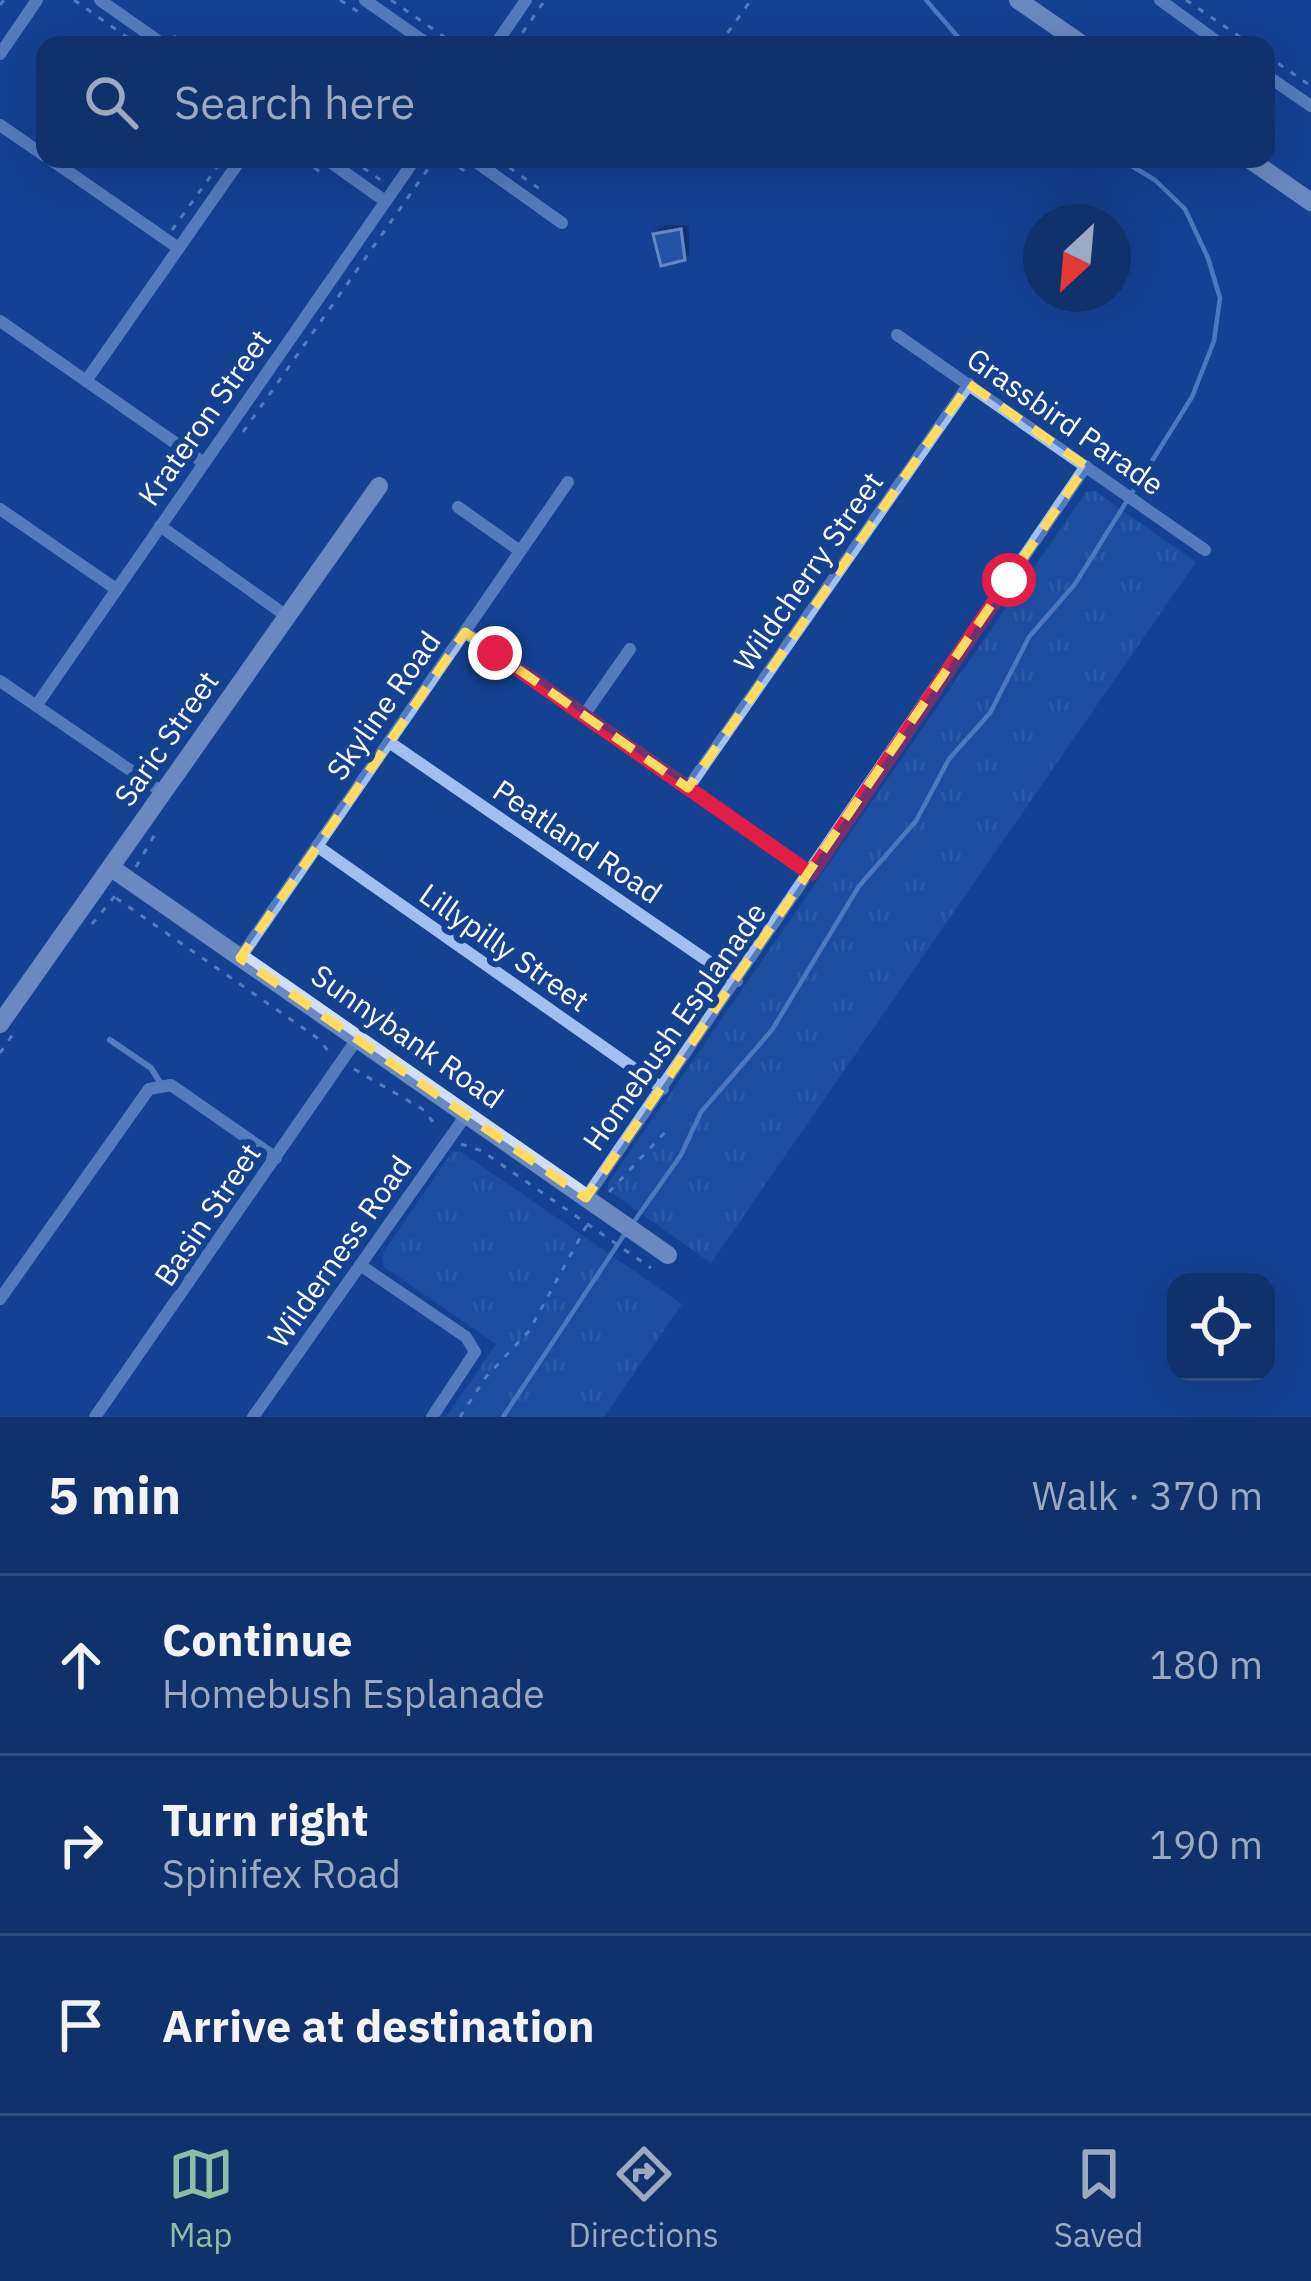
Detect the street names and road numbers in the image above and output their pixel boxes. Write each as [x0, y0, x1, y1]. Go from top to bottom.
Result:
street label: Krateron Street [129, 321, 279, 513]
street label: Grassbird Parade [960, 338, 1172, 503]
street label: Wildcherry Street [724, 464, 891, 679]
street label: Skyline Road [317, 623, 448, 787]
street label: Saric Street [105, 663, 227, 813]
street label: Peatland Road [486, 770, 670, 912]
street label: Lillypilly Street [412, 874, 597, 1020]
street label: Homebush Esplanade [573, 894, 774, 1158]
street label: Sunnybank Road [304, 955, 511, 1116]
street label: Basin Street [145, 1135, 269, 1293]
street label: Wilderness Road [258, 1147, 420, 1355]

